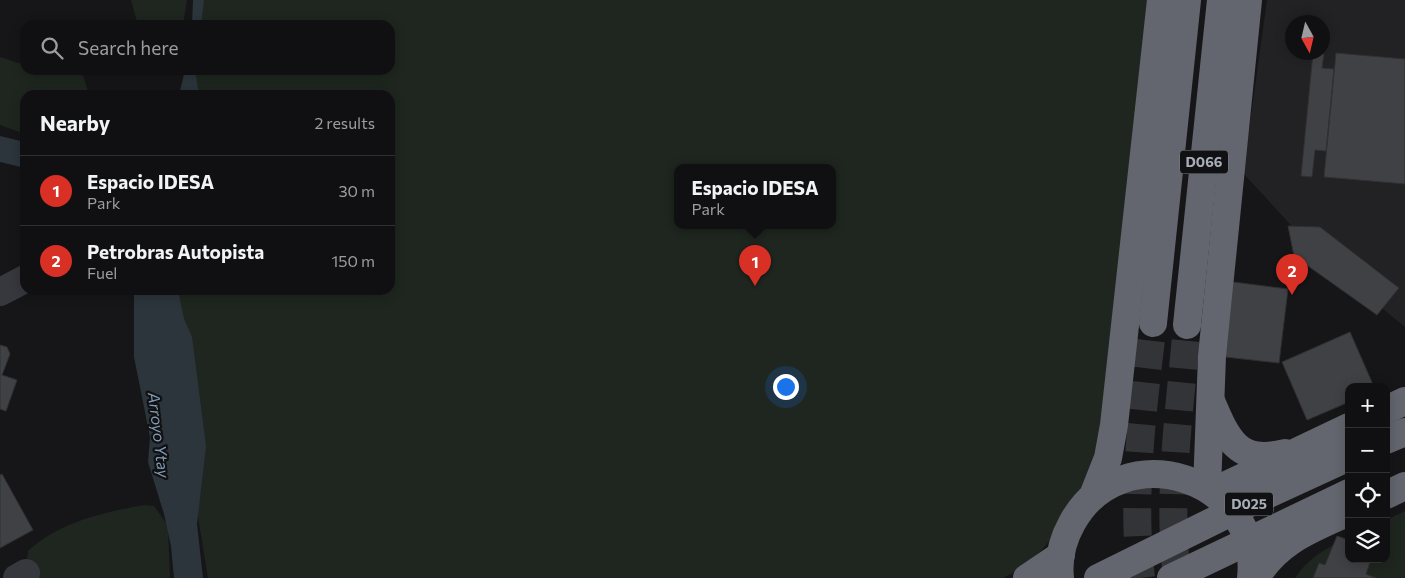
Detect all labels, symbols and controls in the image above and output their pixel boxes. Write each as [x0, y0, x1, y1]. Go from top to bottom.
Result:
north arrow [1285, 15, 1330, 60]
search box [20, 20, 395, 75]
icon: search [38, 34, 66, 62]
text: Search here [78, 36, 178, 59]
text: Nearby [40, 110, 110, 135]
text: 2 results [314, 113, 375, 132]
road number: D066 [1180, 150, 1228, 173]
popup [674, 164, 836, 229]
text: Espacio IDESA [87, 170, 214, 193]
text: Espacio IDESA [691, 176, 819, 199]
text: 1 [52, 181, 60, 200]
text: 30 m [338, 181, 375, 200]
text: Park [87, 193, 120, 212]
text: Park [691, 199, 725, 218]
text: Petrobras Autopista [87, 240, 264, 263]
pin: 1 [739, 245, 771, 286]
text: 2 [51, 251, 61, 270]
text: 150 m [332, 251, 375, 270]
pin: 2 [1276, 254, 1308, 295]
text: Fuel [87, 263, 117, 282]
your location [773, 374, 799, 400]
map controls [1345, 383, 1390, 563]
button: + [1345, 383, 1390, 428]
water label: Arroyo Ytay [145, 390, 174, 480]
button: − [1345, 428, 1390, 473]
button: locate [1345, 473, 1390, 518]
road number: D025 [1225, 492, 1273, 516]
button: layers [1345, 518, 1390, 563]

